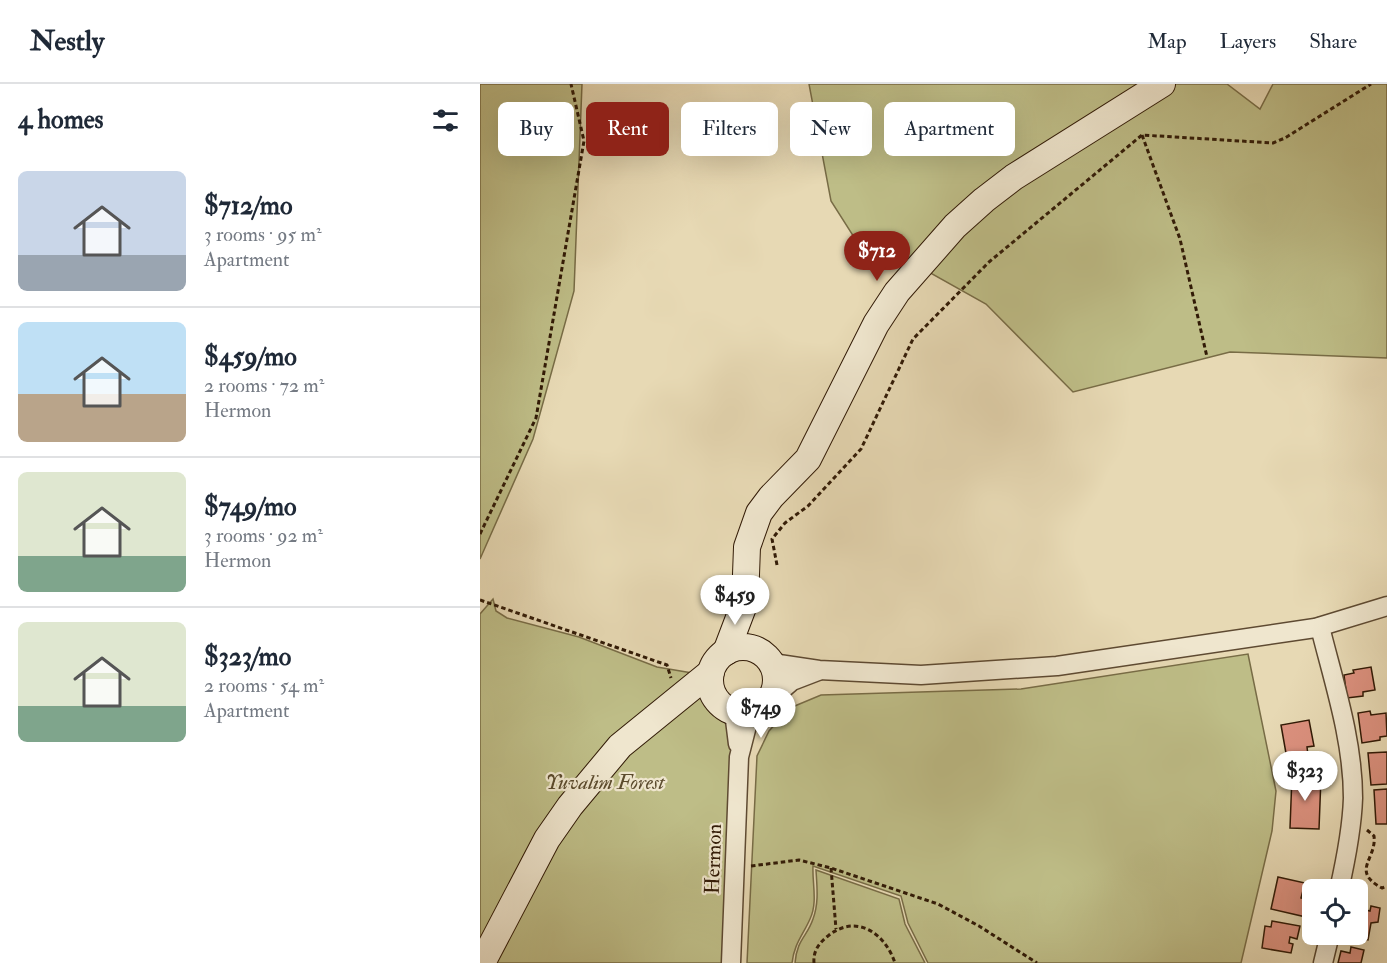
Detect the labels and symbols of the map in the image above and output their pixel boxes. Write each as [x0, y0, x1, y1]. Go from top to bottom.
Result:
pin: $712 [841, 231, 913, 282]
pin: $459 [699, 575, 771, 626]
pin: $749 [725, 688, 797, 739]
pin: $323 [1269, 751, 1341, 802]
park label: Yuvalim Forest [545, 769, 666, 796]
street label: Hermon [699, 823, 728, 895]

